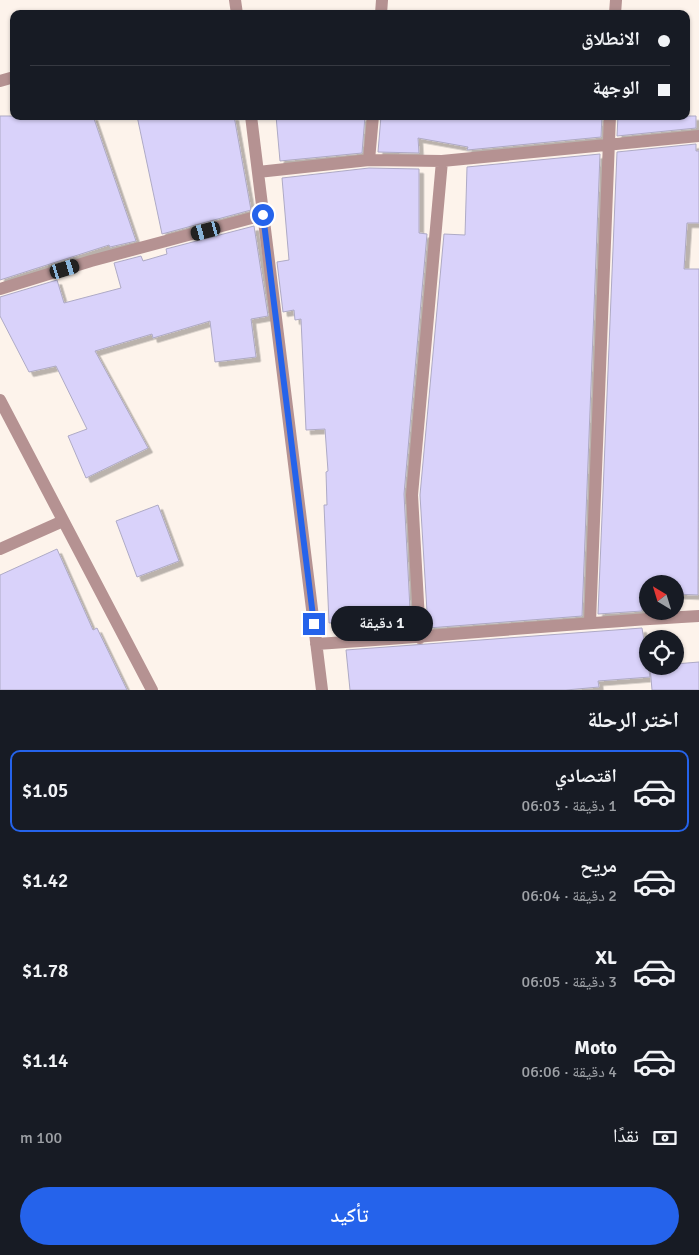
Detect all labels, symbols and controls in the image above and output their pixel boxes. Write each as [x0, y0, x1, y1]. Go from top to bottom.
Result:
text: الانطلاق [581, 27, 640, 51]
text: الوجهة [592, 76, 640, 100]
route start [252, 204, 274, 226]
car [189, 220, 222, 242]
car [48, 257, 81, 281]
north arrow [639, 575, 684, 620]
map controls [639, 575, 684, 675]
callout: 1 دقيقة [332, 606, 434, 642]
route end [303, 613, 325, 635]
text: 1 دقيقة [359, 613, 405, 633]
button: locate [639, 630, 684, 675]
text: اختر الرحلة [587, 706, 679, 733]
text: اقتصادي [555, 764, 617, 788]
icon: car [632, 769, 677, 814]
text: $1.05 [22, 779, 68, 803]
text: 1 دقيقة · 06:03 [522, 796, 617, 816]
text: مريح [580, 854, 617, 878]
icon: car [632, 859, 677, 904]
text: $1.42 [22, 869, 68, 893]
text: 2 دقيقة · 06:04 [522, 886, 617, 906]
text: XL [595, 946, 617, 970]
icon: car [632, 949, 677, 994]
text: $1.78 [22, 959, 68, 983]
text: 3 دقيقة · 06:05 [522, 972, 617, 992]
text: Moto [574, 1036, 617, 1060]
icon: car [632, 1039, 677, 1084]
text: $1.14 [22, 1049, 68, 1073]
text: 4 دقيقة · 06:06 [522, 1062, 617, 1082]
text: نقدًا [613, 1124, 639, 1148]
icon: cash [651, 1124, 679, 1152]
text: 100 m [20, 1128, 62, 1148]
button: تأكيد [20, 1187, 679, 1245]

